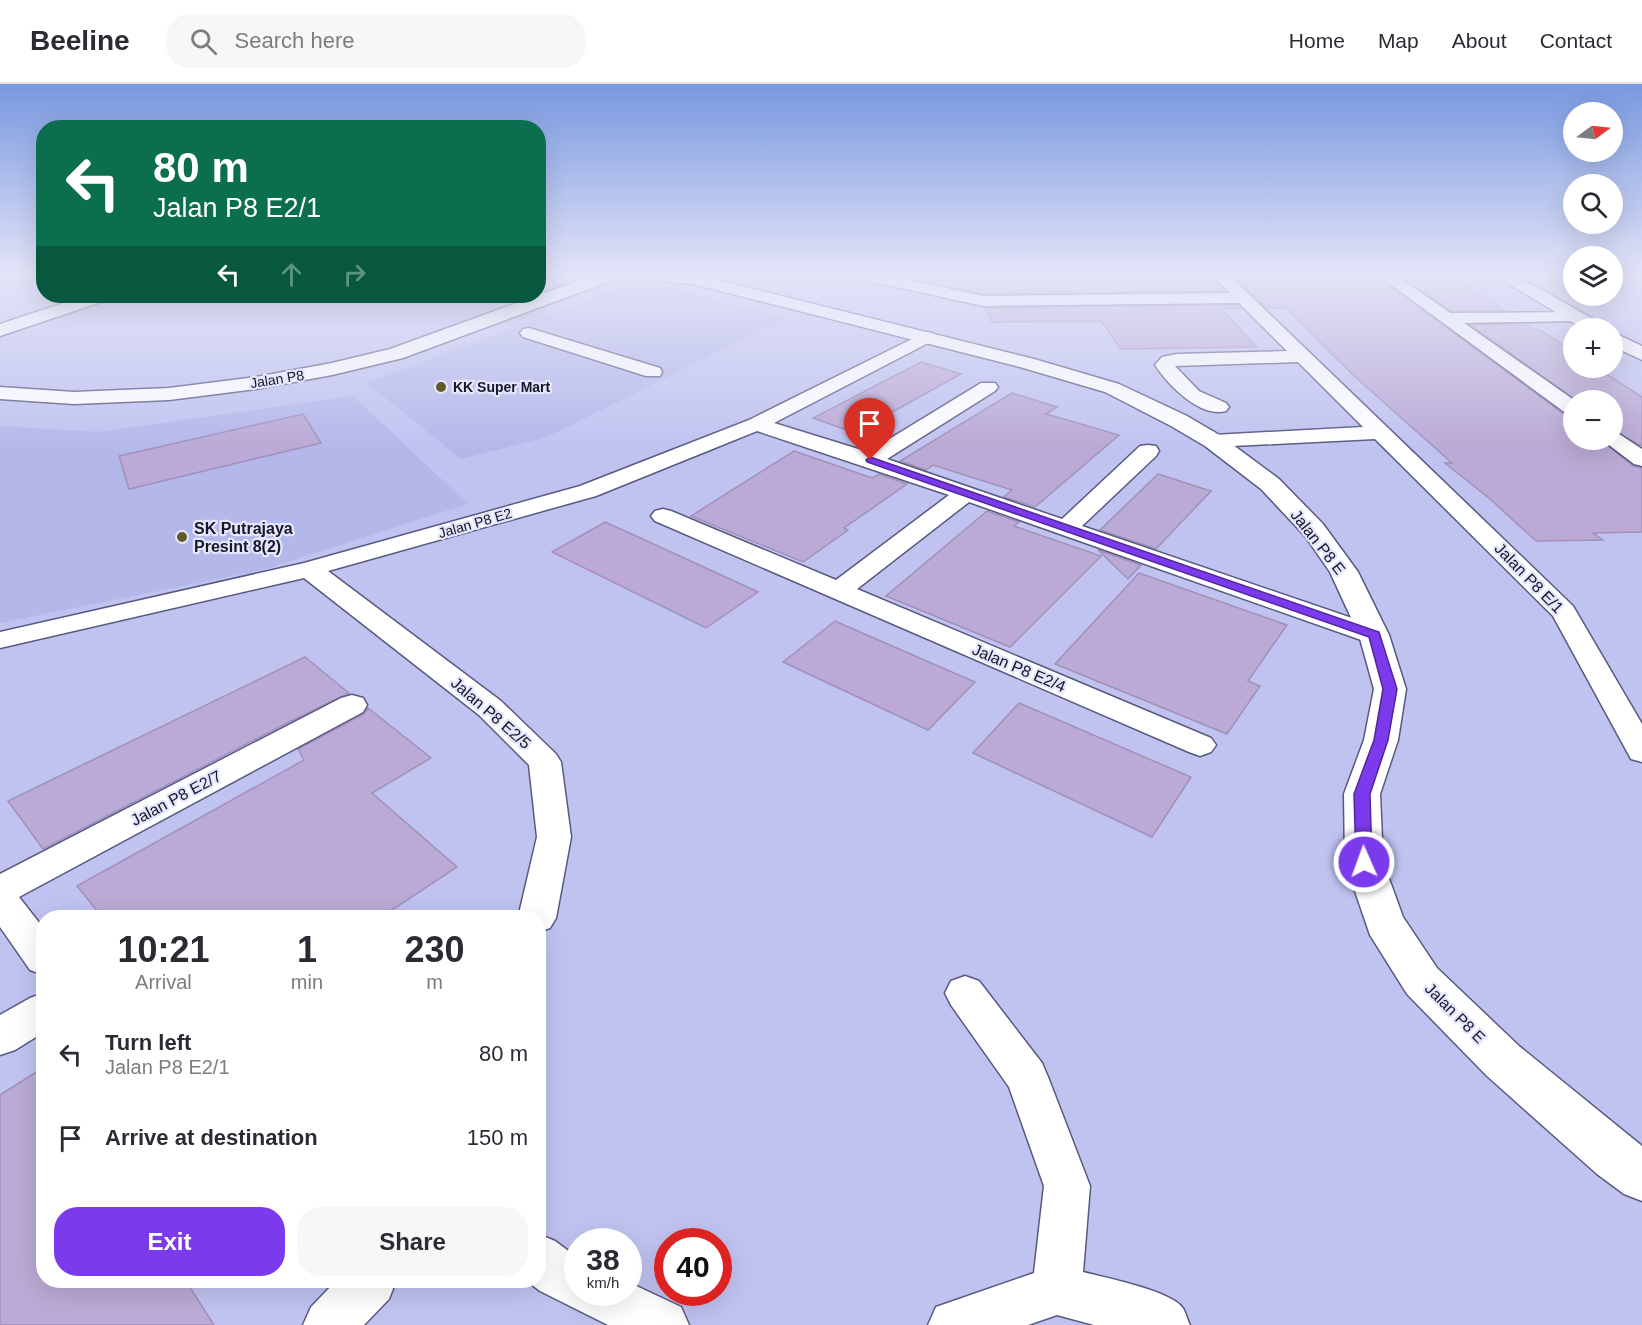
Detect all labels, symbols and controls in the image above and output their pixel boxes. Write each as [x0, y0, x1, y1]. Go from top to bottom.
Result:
search box [166, 14, 586, 68]
text: Beeline [30, 25, 130, 56]
icon: search [187, 25, 220, 58]
text: Search here [235, 28, 354, 53]
text: Home [1289, 29, 1345, 52]
text: Map [1378, 29, 1419, 52]
text: About [1452, 29, 1507, 52]
text: Contact [1540, 29, 1612, 52]
north arrow [1563, 102, 1623, 162]
map controls [1563, 102, 1623, 450]
icon: left [54, 144, 132, 222]
text: 80 m [153, 144, 249, 191]
button: search [1563, 174, 1623, 234]
text: Jalan P8 E2/1 [153, 193, 321, 223]
button: layers [1563, 246, 1623, 306]
icon: left [212, 258, 245, 291]
icon: ahead [275, 258, 308, 291]
icon: right [338, 258, 371, 291]
button: + [1563, 318, 1623, 378]
street label: Jalan P8 [249, 367, 305, 391]
place label: KK Super Mart [453, 379, 551, 395]
marker: KK Super Mart [434, 380, 448, 394]
button: − [1563, 390, 1623, 450]
pin [844, 398, 895, 460]
icon: arrive [853, 407, 886, 440]
street label: Jalan P8 E2 [437, 505, 514, 541]
street label: Jalan P8 E [1287, 506, 1349, 578]
place label: SK Putrajaya Presint 8(2) [194, 520, 293, 555]
marker: SK Putrajaya Presint 8(2) [175, 530, 189, 544]
street label: Jalan P8 E/1 [1491, 539, 1567, 617]
street label: Jalan P8 E2/4 [970, 641, 1068, 695]
street label: Jalan P8 E2/5 [448, 674, 534, 752]
street label: Jalan P8 E2/7 [128, 767, 224, 829]
position arrow [1332, 830, 1396, 894]
text: 10:21 [117, 929, 209, 970]
text: 1 [297, 929, 317, 970]
text: 230 [404, 929, 465, 970]
text: Arrival [135, 971, 192, 993]
text: min [291, 971, 323, 993]
text: m [426, 971, 443, 993]
street label: Jalan P8 E [1422, 980, 1488, 1046]
text: Turn left [105, 1030, 191, 1055]
icon: left [54, 1038, 87, 1071]
text: 80 m [479, 1041, 528, 1066]
text: Jalan P8 E2/1 [105, 1056, 230, 1078]
icon: arrive [54, 1122, 87, 1155]
text: Arrive at destination [105, 1125, 318, 1150]
text: 150 m [467, 1125, 528, 1150]
button: Exit [54, 1207, 285, 1276]
button: Share [297, 1207, 528, 1276]
speed limit sign: 40 [654, 1228, 732, 1306]
text: 38 [586, 1243, 620, 1276]
text: km/h [587, 1274, 619, 1291]

